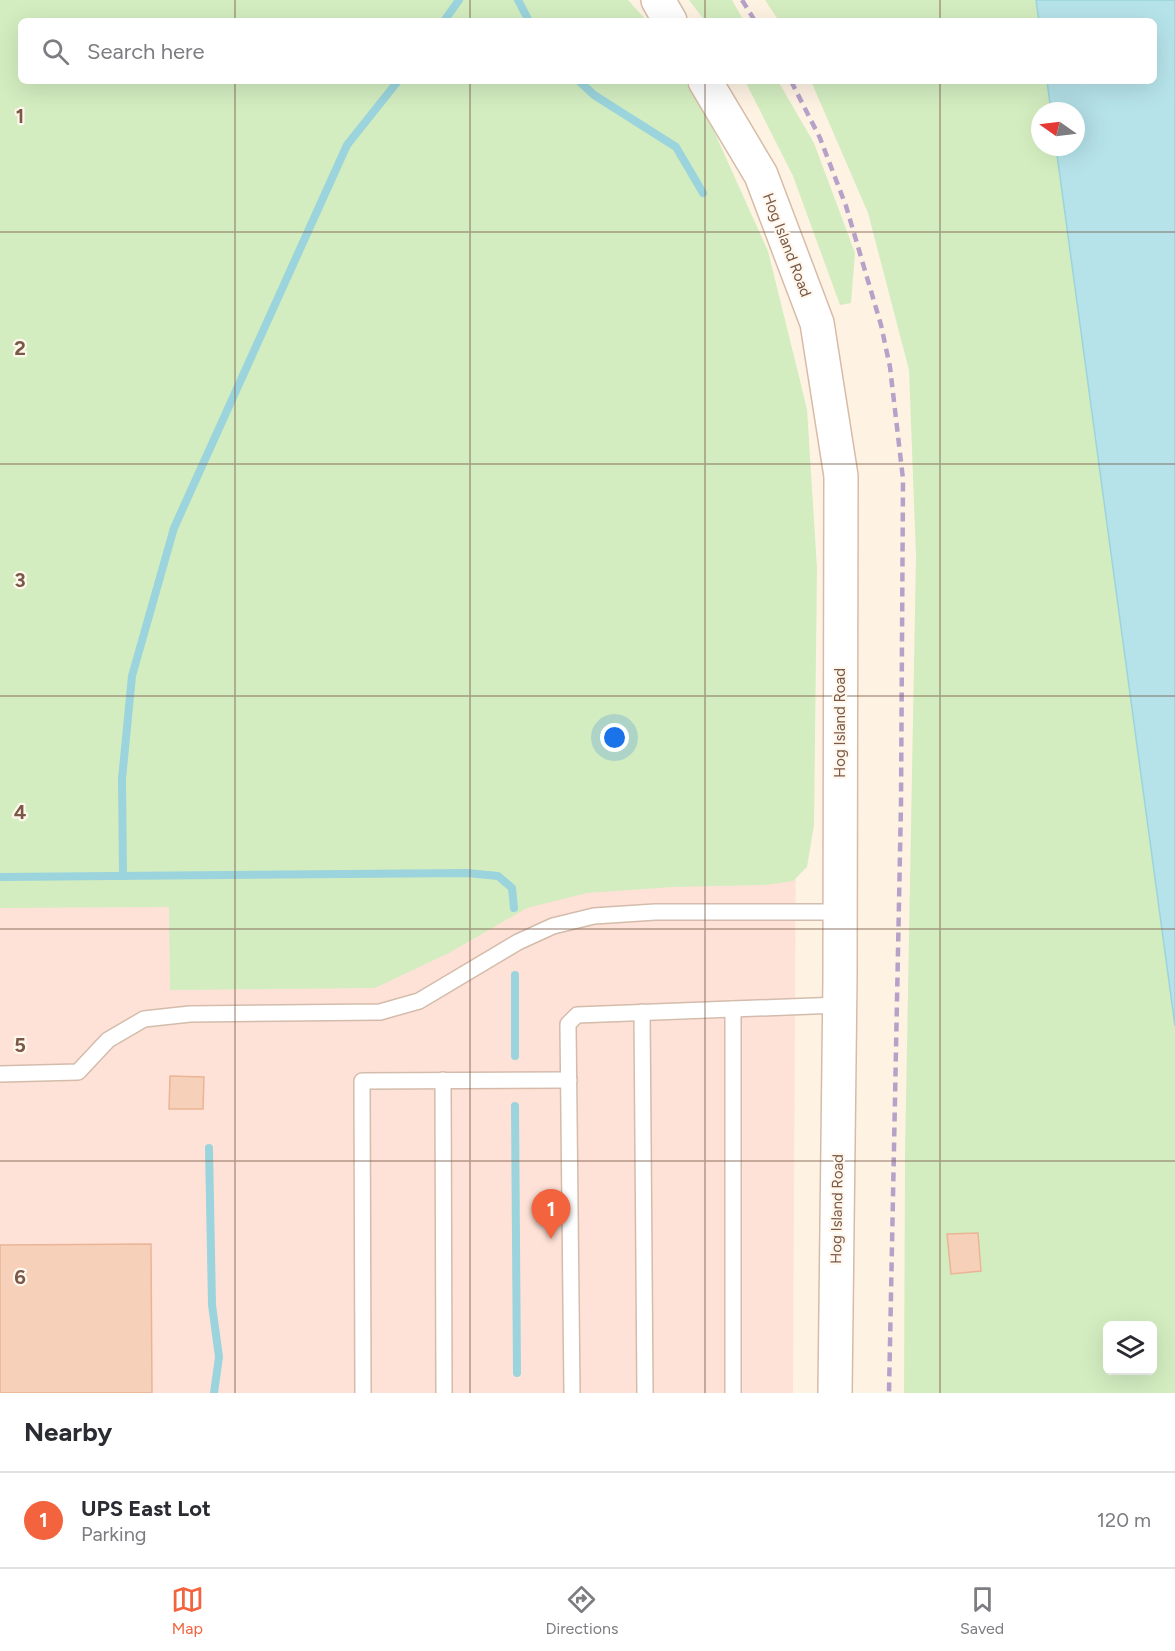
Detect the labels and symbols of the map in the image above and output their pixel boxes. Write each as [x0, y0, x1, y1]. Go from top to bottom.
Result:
north arrow [1031, 102, 1085, 156]
text: 1 [16, 104, 24, 128]
street label: Hog Island Road [759, 190, 815, 300]
text: 2 [14, 336, 26, 360]
text: 3 [14, 568, 26, 592]
street label: Hog Island Road [831, 668, 849, 778]
your location [600, 723, 629, 752]
text: 4 [14, 800, 27, 824]
text: 5 [14, 1033, 26, 1057]
street label: Hog Island Road [827, 1154, 847, 1264]
pin: 1 [532, 1190, 570, 1239]
text: 6 [14, 1265, 26, 1289]

